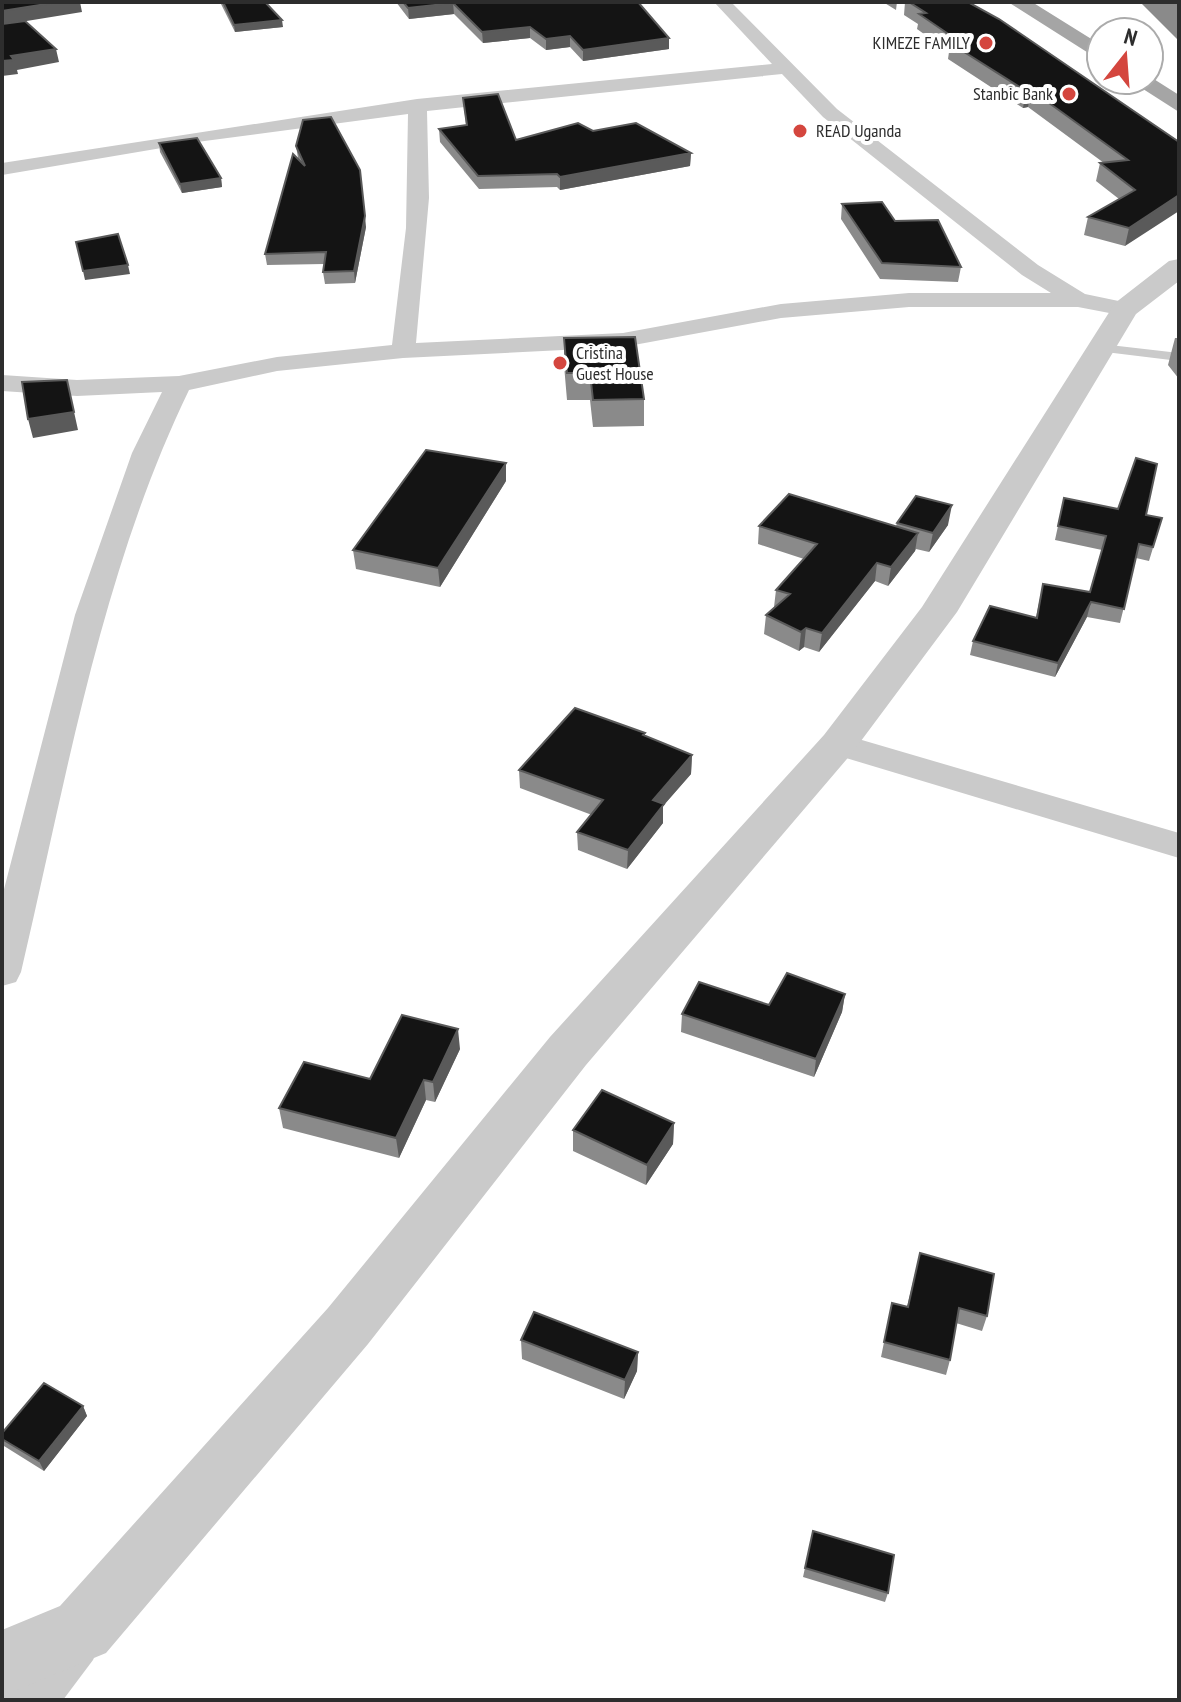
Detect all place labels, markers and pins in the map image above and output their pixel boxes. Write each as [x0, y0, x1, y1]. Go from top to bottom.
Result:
place label: KIMEZE FAMILY [873, 31, 971, 54]
marker: KIMEZE FAMILY [977, 34, 995, 52]
place label: Stanbic Bank [973, 82, 1053, 105]
marker: Stanbic Bank [1060, 85, 1078, 103]
place label: READ Uganda [816, 119, 901, 142]
marker: READ Uganda [791, 122, 809, 140]
place label: Cristina Guest House [576, 341, 654, 385]
marker: Cristina Guest House [551, 354, 569, 372]

